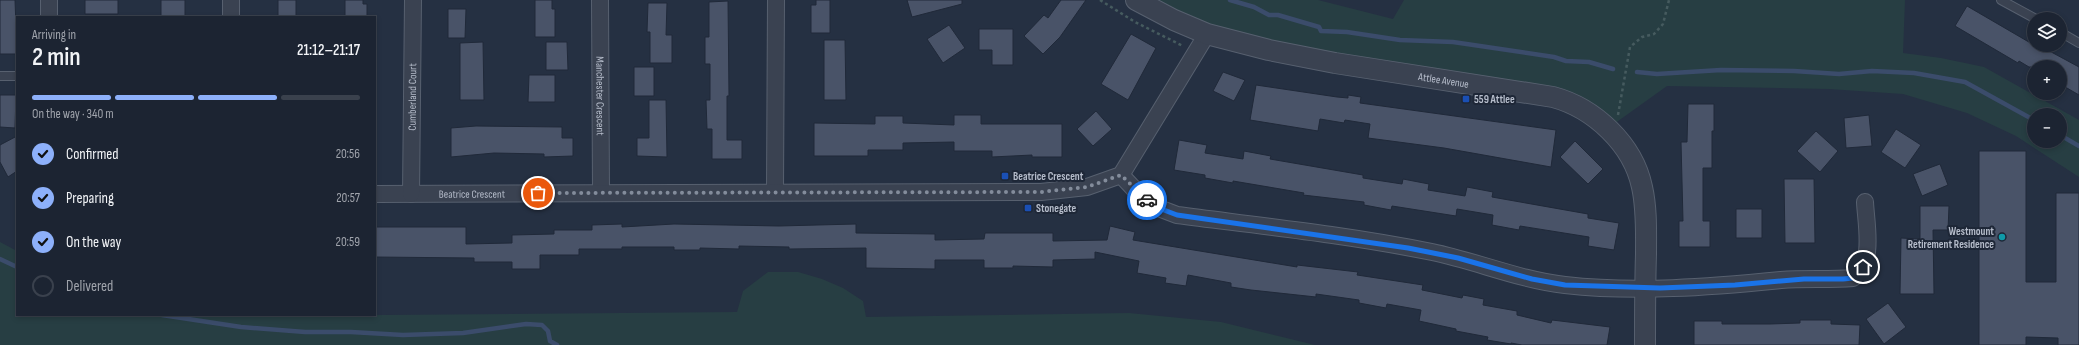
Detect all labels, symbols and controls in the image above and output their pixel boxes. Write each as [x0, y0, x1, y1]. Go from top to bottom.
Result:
map controls [2027, 12, 2067, 148]
button: layers [2027, 12, 2067, 52]
text: Arriving in [32, 27, 76, 43]
text: 21:12–21:17 [297, 41, 360, 60]
text: 2 min [32, 42, 81, 73]
street label: Manchester Crescent [594, 56, 607, 136]
button: + [2027, 60, 2067, 100]
street label: Cumberland Court [405, 62, 419, 131]
street label: Attlee Avenue [1416, 69, 1470, 90]
place label: 559 Attlee [1474, 93, 1515, 106]
marker: 559 Attlee [1461, 94, 1471, 104]
text: On the way · 340 m [32, 106, 114, 122]
button: − [2027, 108, 2067, 148]
icon: check [32, 143, 54, 165]
text: Confirmed [66, 145, 119, 164]
text: 20:56 [336, 146, 360, 162]
place label: Beatrice Crescent [1013, 170, 1084, 183]
marker: Beatrice Crescent [1000, 171, 1010, 181]
pin [521, 176, 555, 210]
courier [1127, 180, 1167, 220]
icon: bag [527, 182, 549, 204]
icon: check [32, 187, 54, 209]
street label: Beatrice Crescent [439, 187, 506, 200]
text: Preparing [66, 189, 114, 208]
icon: car [1136, 189, 1158, 211]
text: 20:57 [336, 190, 360, 206]
place label: Stonegate [1036, 202, 1077, 215]
marker: Stonegate [1023, 203, 1033, 213]
place label: Westmount Retirement Residence [1908, 225, 1994, 251]
icon: check [32, 231, 54, 253]
marker: Westmount Retirement Residence [1997, 232, 2007, 242]
text: On the way [66, 233, 121, 252]
text: 20:59 [336, 234, 360, 250]
pin [1846, 250, 1880, 284]
icon: home [1852, 256, 1874, 278]
text: Delivered [66, 277, 113, 296]

